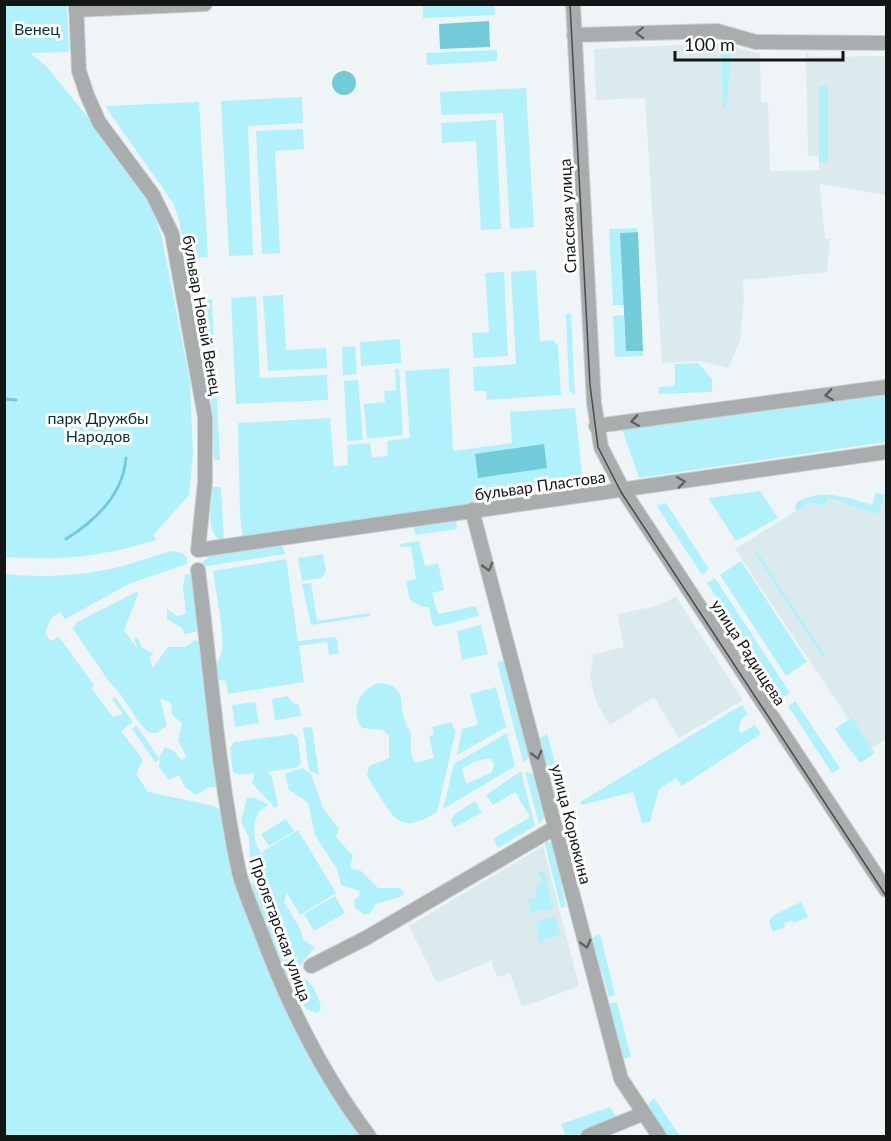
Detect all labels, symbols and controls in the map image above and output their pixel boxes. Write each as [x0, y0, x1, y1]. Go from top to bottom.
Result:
park label: Венец [14, 19, 60, 38]
scale bar [675, 24, 843, 62]
one-way arrow [636, 27, 645, 40]
text: 100 m [684, 33, 735, 55]
street label: Спасская улица [555, 158, 579, 274]
street label: бульвар Новый Венец [180, 233, 226, 397]
one-way arrow [824, 388, 833, 401]
park label: парк Дружбы Народов [47, 408, 149, 445]
one-way arrow [631, 414, 640, 426]
street label: бульвар Пластова [473, 466, 607, 504]
one-way arrow [676, 476, 685, 488]
one-way arrow [481, 562, 494, 572]
street label: улица Радищева [708, 596, 790, 708]
one-way arrow [530, 750, 543, 760]
street label: улица Корюкина [548, 762, 596, 886]
street label: Пролетарская улица [246, 855, 316, 1003]
one-way arrow [579, 939, 592, 949]

